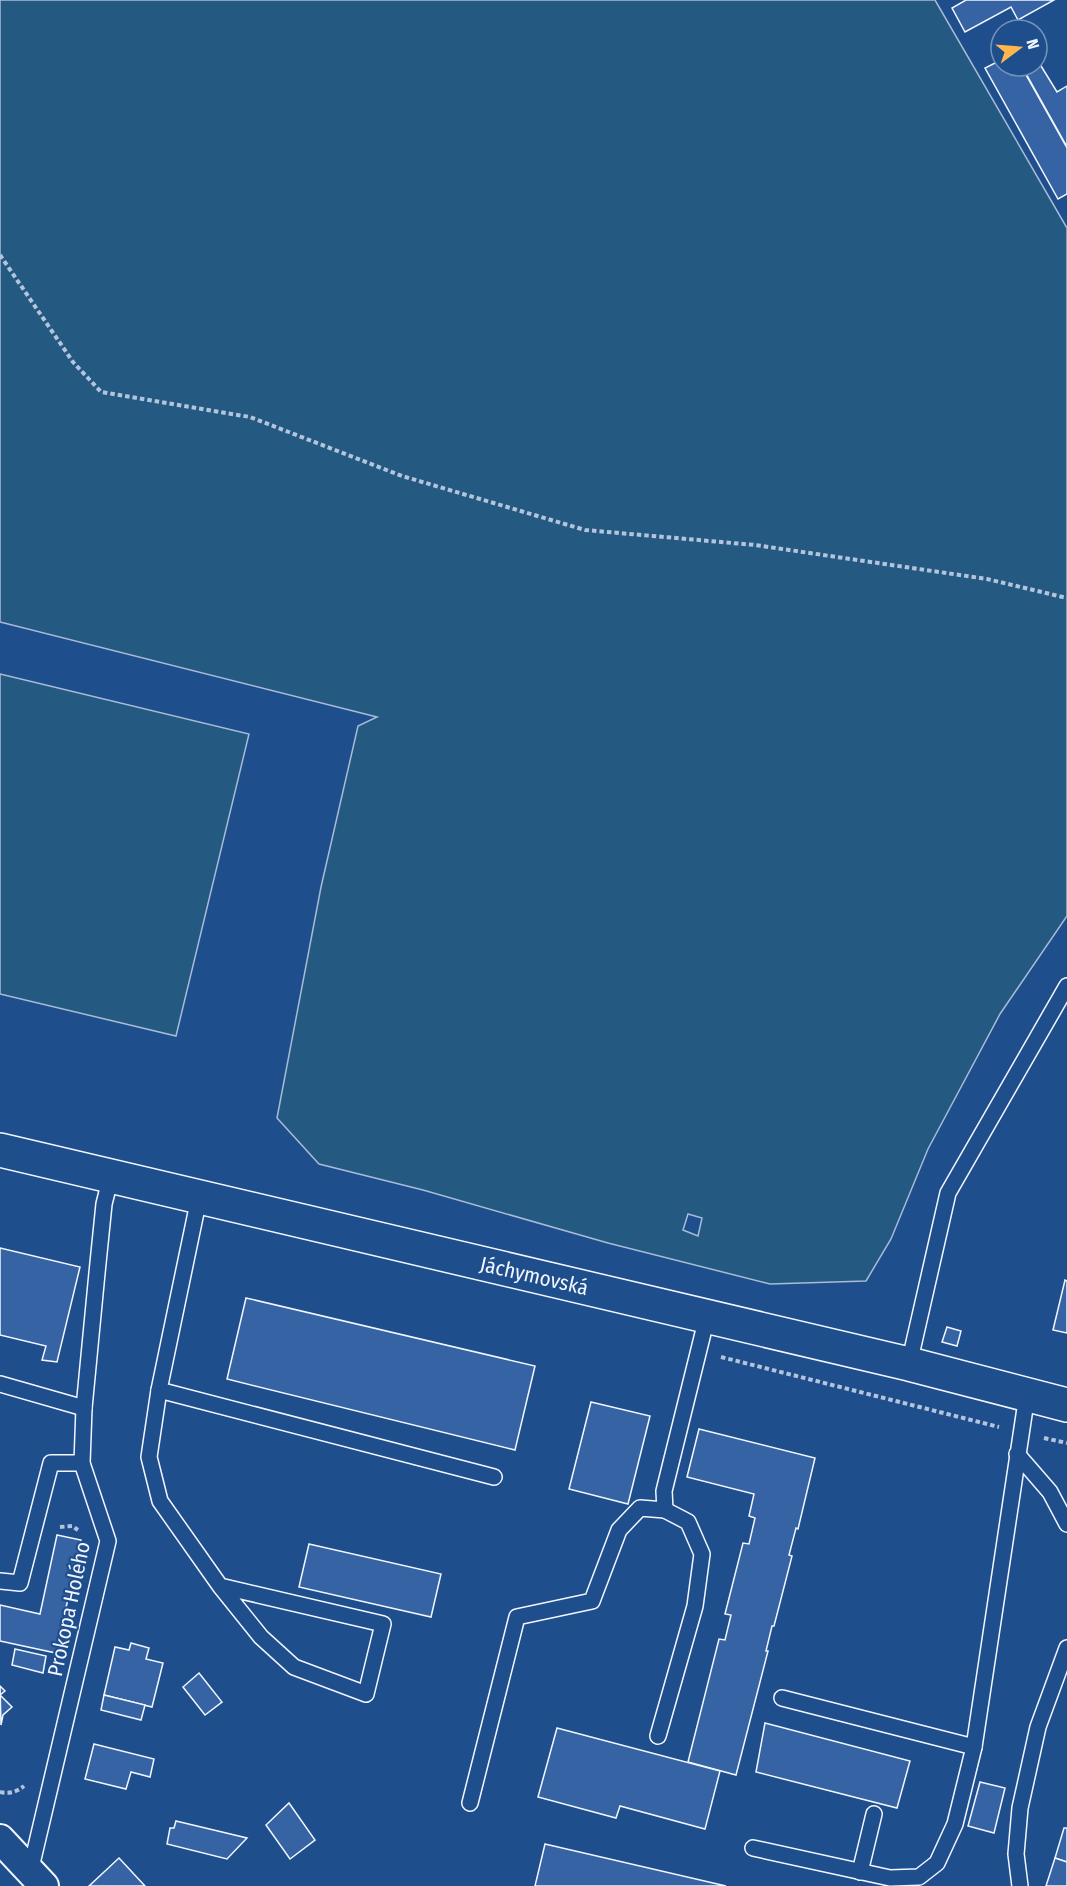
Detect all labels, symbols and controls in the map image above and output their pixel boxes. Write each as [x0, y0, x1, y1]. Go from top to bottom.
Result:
north arrow [989, 18, 1049, 78]
text: N [1022, 37, 1043, 51]
street label: Jáchymovská [477, 1251, 591, 1301]
street label: Prokopa Holého [42, 1539, 96, 1679]

